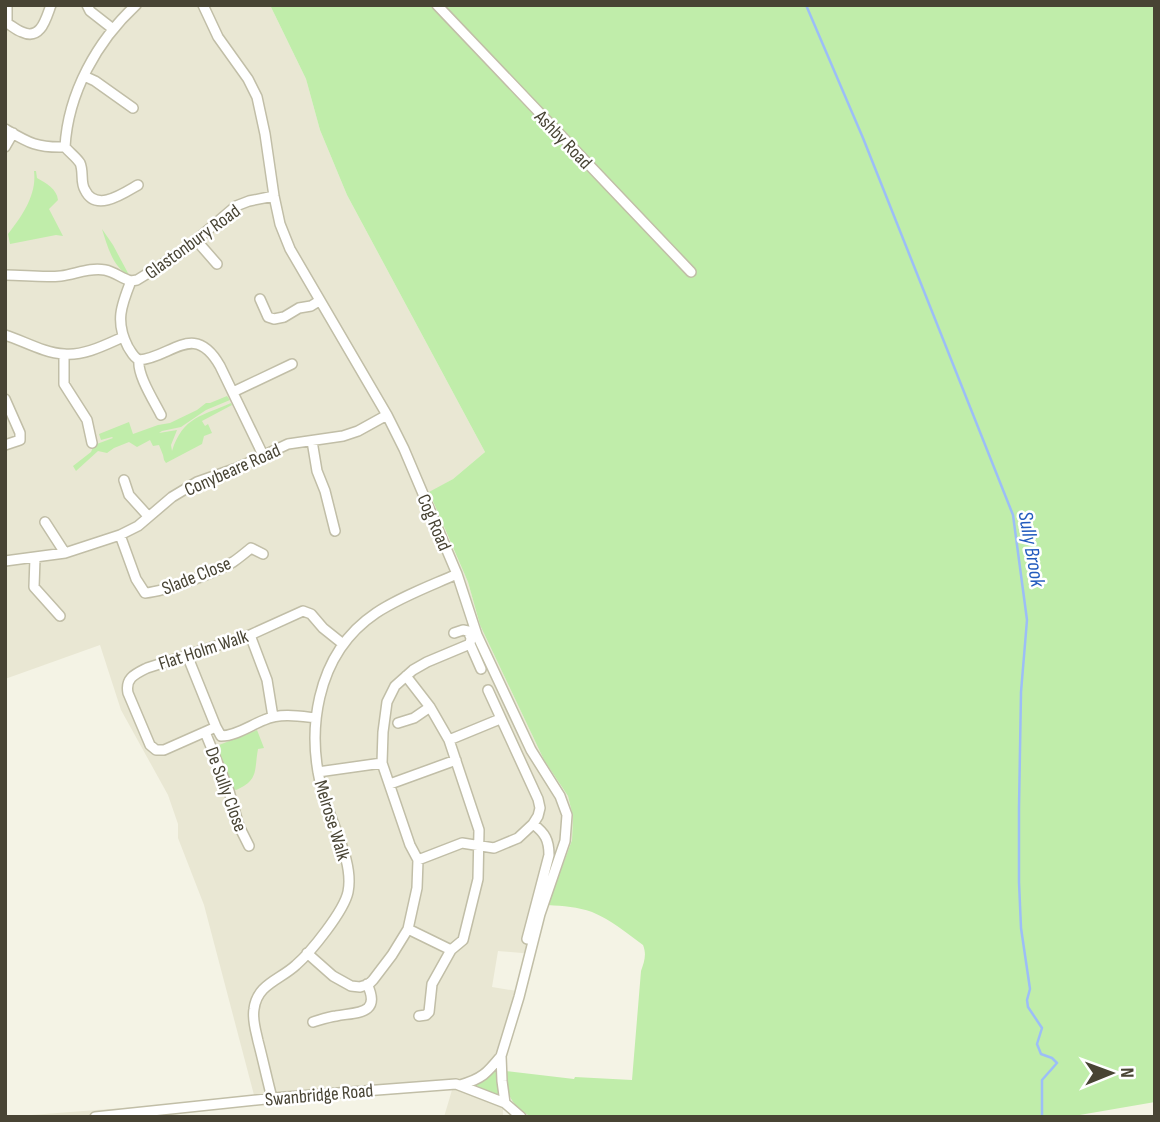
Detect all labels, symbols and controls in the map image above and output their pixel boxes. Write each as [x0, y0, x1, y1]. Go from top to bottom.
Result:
street label: Ashby Road [529, 105, 597, 174]
street label: Glastonbury Road [141, 200, 245, 285]
street label: Conybeare Road [181, 439, 284, 502]
street label: Cog Road [411, 491, 456, 554]
water label: Sully Brook [1013, 510, 1051, 590]
street label: Slade Close [159, 552, 235, 601]
street label: Flat Holm Walk [156, 625, 252, 676]
street label: De Sully Close [200, 744, 252, 835]
street label: Melrose Walk [308, 777, 355, 864]
north arrow [1076, 1038, 1146, 1108]
text: N [1115, 1067, 1138, 1078]
street label: Swanbridge Road [264, 1079, 374, 1112]

